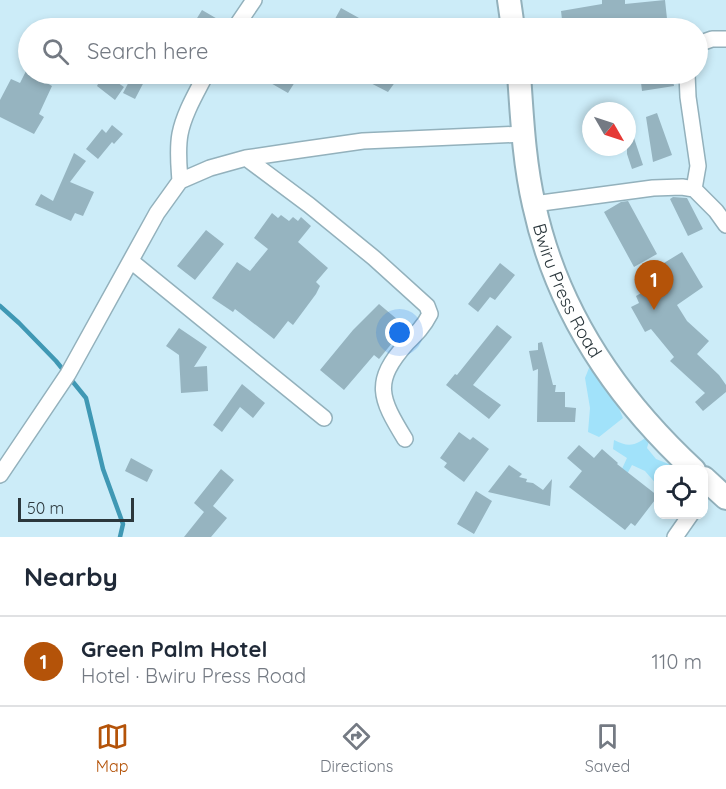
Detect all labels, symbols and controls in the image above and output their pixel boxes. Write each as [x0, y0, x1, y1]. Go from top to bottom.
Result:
search box [18, 18, 708, 84]
icon: search [39, 35, 72, 68]
text: Search here [87, 37, 208, 65]
north arrow [582, 102, 636, 156]
street label: Bwiru Press Road [528, 221, 607, 362]
pin: 1 [634, 260, 674, 310]
your location [385, 318, 414, 347]
map controls [654, 465, 708, 519]
button: locate [654, 465, 708, 519]
scale bar [18, 495, 134, 522]
text: 50 m [27, 498, 64, 518]
text: Nearby [24, 560, 118, 593]
text: Green Palm Hotel [81, 635, 267, 663]
text: 1 [40, 649, 47, 674]
text: 110 m [652, 649, 702, 674]
text: Hotel · Bwiru Press Road [81, 663, 306, 688]
tab: Map [96, 720, 129, 776]
tab: Directions [320, 720, 393, 776]
tab: Saved [585, 720, 630, 776]

